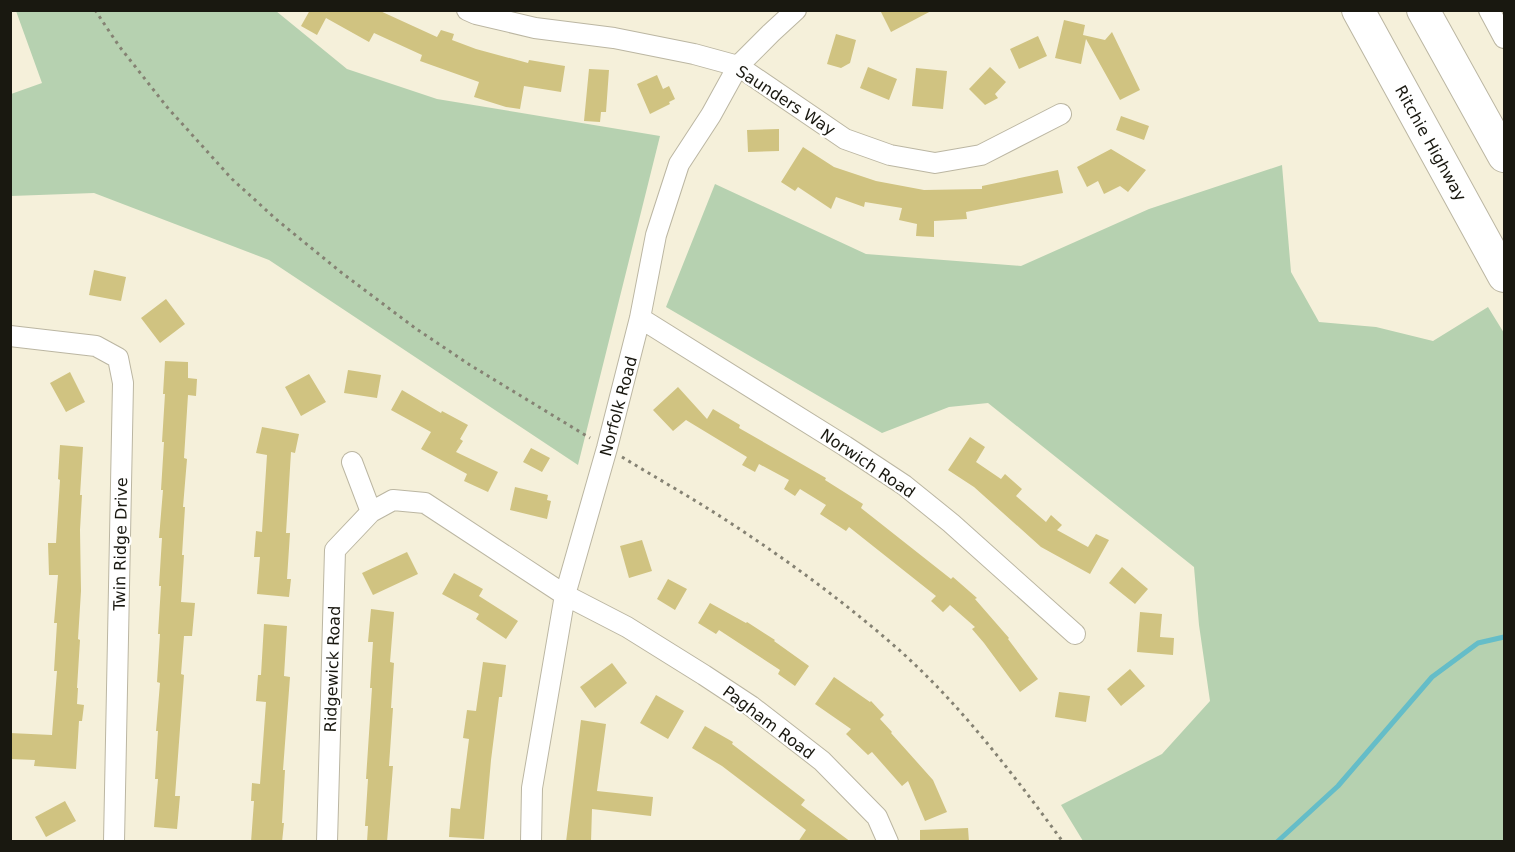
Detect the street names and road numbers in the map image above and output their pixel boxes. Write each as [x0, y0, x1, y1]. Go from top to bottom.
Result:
street label: Saunders Way [733, 61, 839, 140]
street label: Ritchie Highway [1391, 82, 1470, 204]
street label: Norfolk Road [596, 354, 641, 458]
street label: Norwich Road [817, 425, 919, 502]
street label: Twin Ridge Drive [110, 477, 131, 612]
street label: Ridgewick Road [321, 605, 344, 733]
street label: Pagham Road [719, 682, 818, 763]

